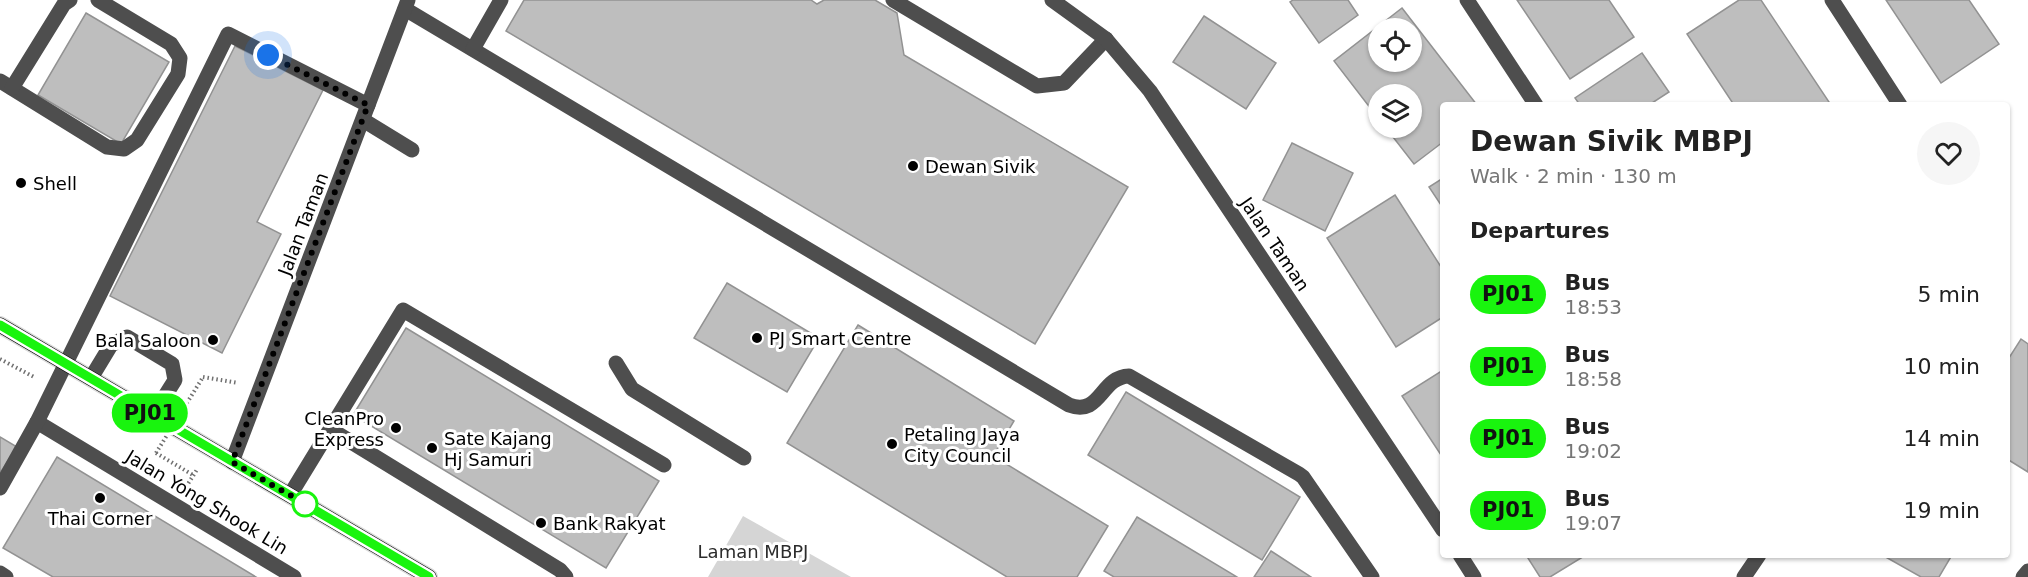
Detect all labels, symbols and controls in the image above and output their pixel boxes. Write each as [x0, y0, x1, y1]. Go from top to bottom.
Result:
map controls [1368, 18, 1422, 138]
button: locate [1368, 18, 1422, 72]
your location [253, 40, 283, 70]
button: layers [1368, 84, 1422, 138]
button: heart [1917, 122, 1980, 185]
text: Dewan Sivik MBPJ [1470, 125, 1753, 158]
place label: Dewan Sivik [925, 156, 1036, 177]
marker: Dewan Sivik [906, 159, 920, 173]
text: Walk · 2 min · 130 m [1470, 164, 1677, 188]
street label: Jalan Taman [273, 170, 332, 279]
place label: Shell [33, 173, 77, 194]
marker: Shell [14, 176, 28, 190]
street label: Jalan Taman [1235, 192, 1314, 295]
text: Departures [1470, 218, 1610, 243]
text: Bus [1564, 270, 1610, 295]
text: PJ01 [1482, 282, 1534, 306]
text: 5 min [1918, 282, 1980, 307]
text: 18:53 [1564, 295, 1622, 319]
place label: PJ Smart Centre [769, 328, 911, 349]
place label: Bala Saloon [95, 330, 201, 351]
marker: PJ Smart Centre [750, 331, 764, 345]
marker: Bala Saloon [206, 333, 220, 347]
text: Bus [1564, 342, 1610, 367]
text: PJ01 [1482, 354, 1534, 378]
text: 10 min [1904, 354, 1980, 379]
text: 18:58 [1564, 367, 1622, 391]
line badge: PJ01 [108, 394, 192, 432]
text: PJ01 [124, 401, 176, 425]
place label: CleanPro Express [304, 408, 384, 450]
text: Bus [1564, 414, 1610, 439]
marker: CleanPro Express [389, 421, 403, 435]
place label: Petaling Jaya City Council [904, 424, 1020, 466]
text: PJ01 [1482, 426, 1534, 450]
text: 14 min [1904, 426, 1980, 451]
place label: Sate Kajang Hj Samuri [444, 428, 552, 470]
marker: Petaling Jaya City Council [885, 437, 899, 451]
text: 19:02 [1564, 439, 1622, 463]
marker: Sate Kajang Hj Samuri [425, 441, 439, 455]
street label: Jalan Yong Shook Lin [121, 445, 292, 559]
text: Bus [1564, 486, 1610, 511]
marker: Thai Corner [93, 491, 107, 505]
unlabelled marker [292, 491, 318, 517]
text: PJ01 [1482, 498, 1534, 522]
text: 19 min [1904, 498, 1980, 523]
place label: Thai Corner [47, 508, 153, 529]
text: 19:07 [1564, 511, 1622, 535]
place label: Bank Rakyat [553, 513, 666, 534]
marker: Bank Rakyat [534, 516, 548, 530]
park label: Laman MBPJ [698, 541, 808, 562]

